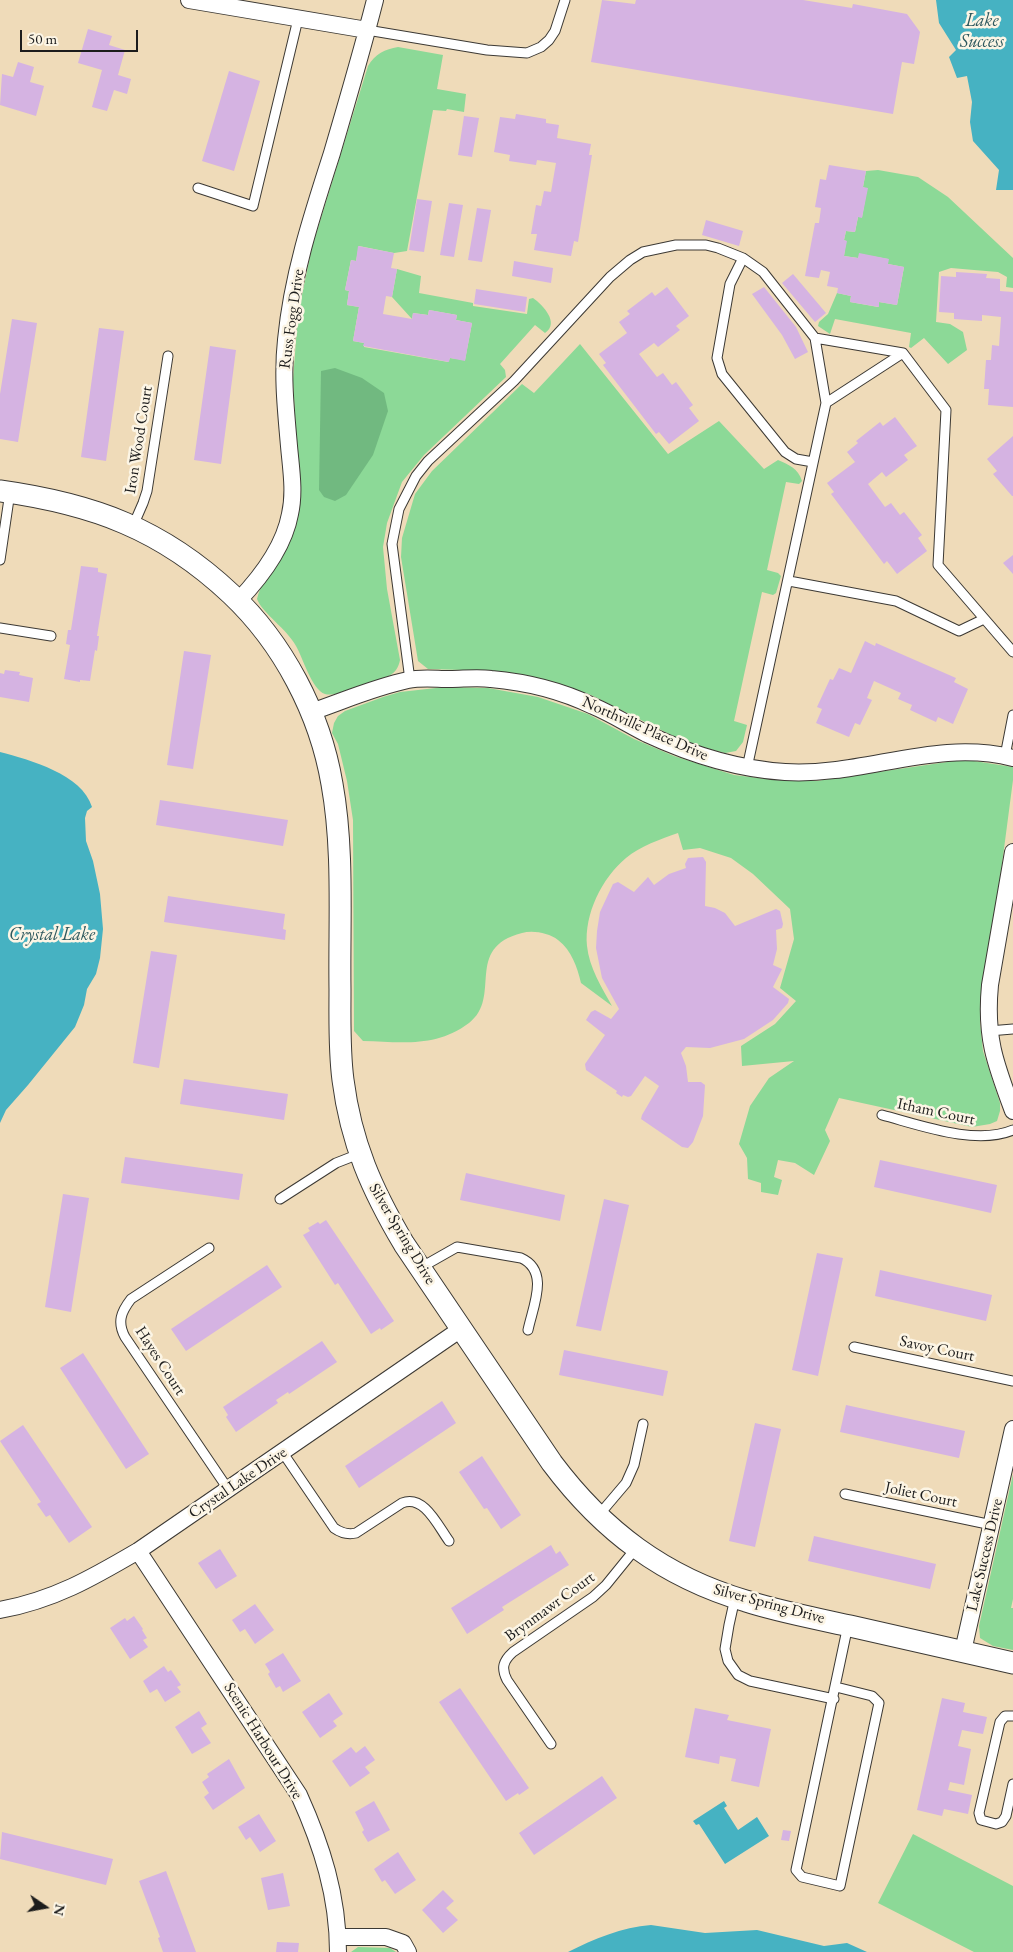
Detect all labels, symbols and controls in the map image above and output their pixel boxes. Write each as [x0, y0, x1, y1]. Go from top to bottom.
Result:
water label: Lake Success [960, 10, 1004, 52]
scale bar [22, 20, 140, 52]
text: 50 m [28, 29, 57, 48]
street label: Russ Fogg Drive [276, 268, 308, 370]
street label: Iron Wood Court [121, 385, 157, 495]
street label: Northville Place Drive [579, 693, 711, 765]
water label: Crystal Lake [9, 924, 95, 946]
street label: Itham Court [895, 1094, 977, 1130]
street label: Silver Spring Drive [364, 1180, 440, 1288]
street label: Hayes Court [131, 1323, 189, 1399]
street label: Savoy Court [898, 1332, 976, 1366]
street label: Crystal Lake Drive [185, 1443, 291, 1523]
street label: Joliet Court [883, 1478, 959, 1512]
street label: Lake Success Drive [963, 1497, 1007, 1613]
street label: Brynmawr Court [501, 1568, 599, 1646]
street label: Silver Spring Drive [711, 1580, 827, 1628]
street label: Scenic Harbour Drive [219, 1679, 307, 1803]
north arrow [20, 1882, 70, 1932]
text: N [50, 1903, 70, 1918]

